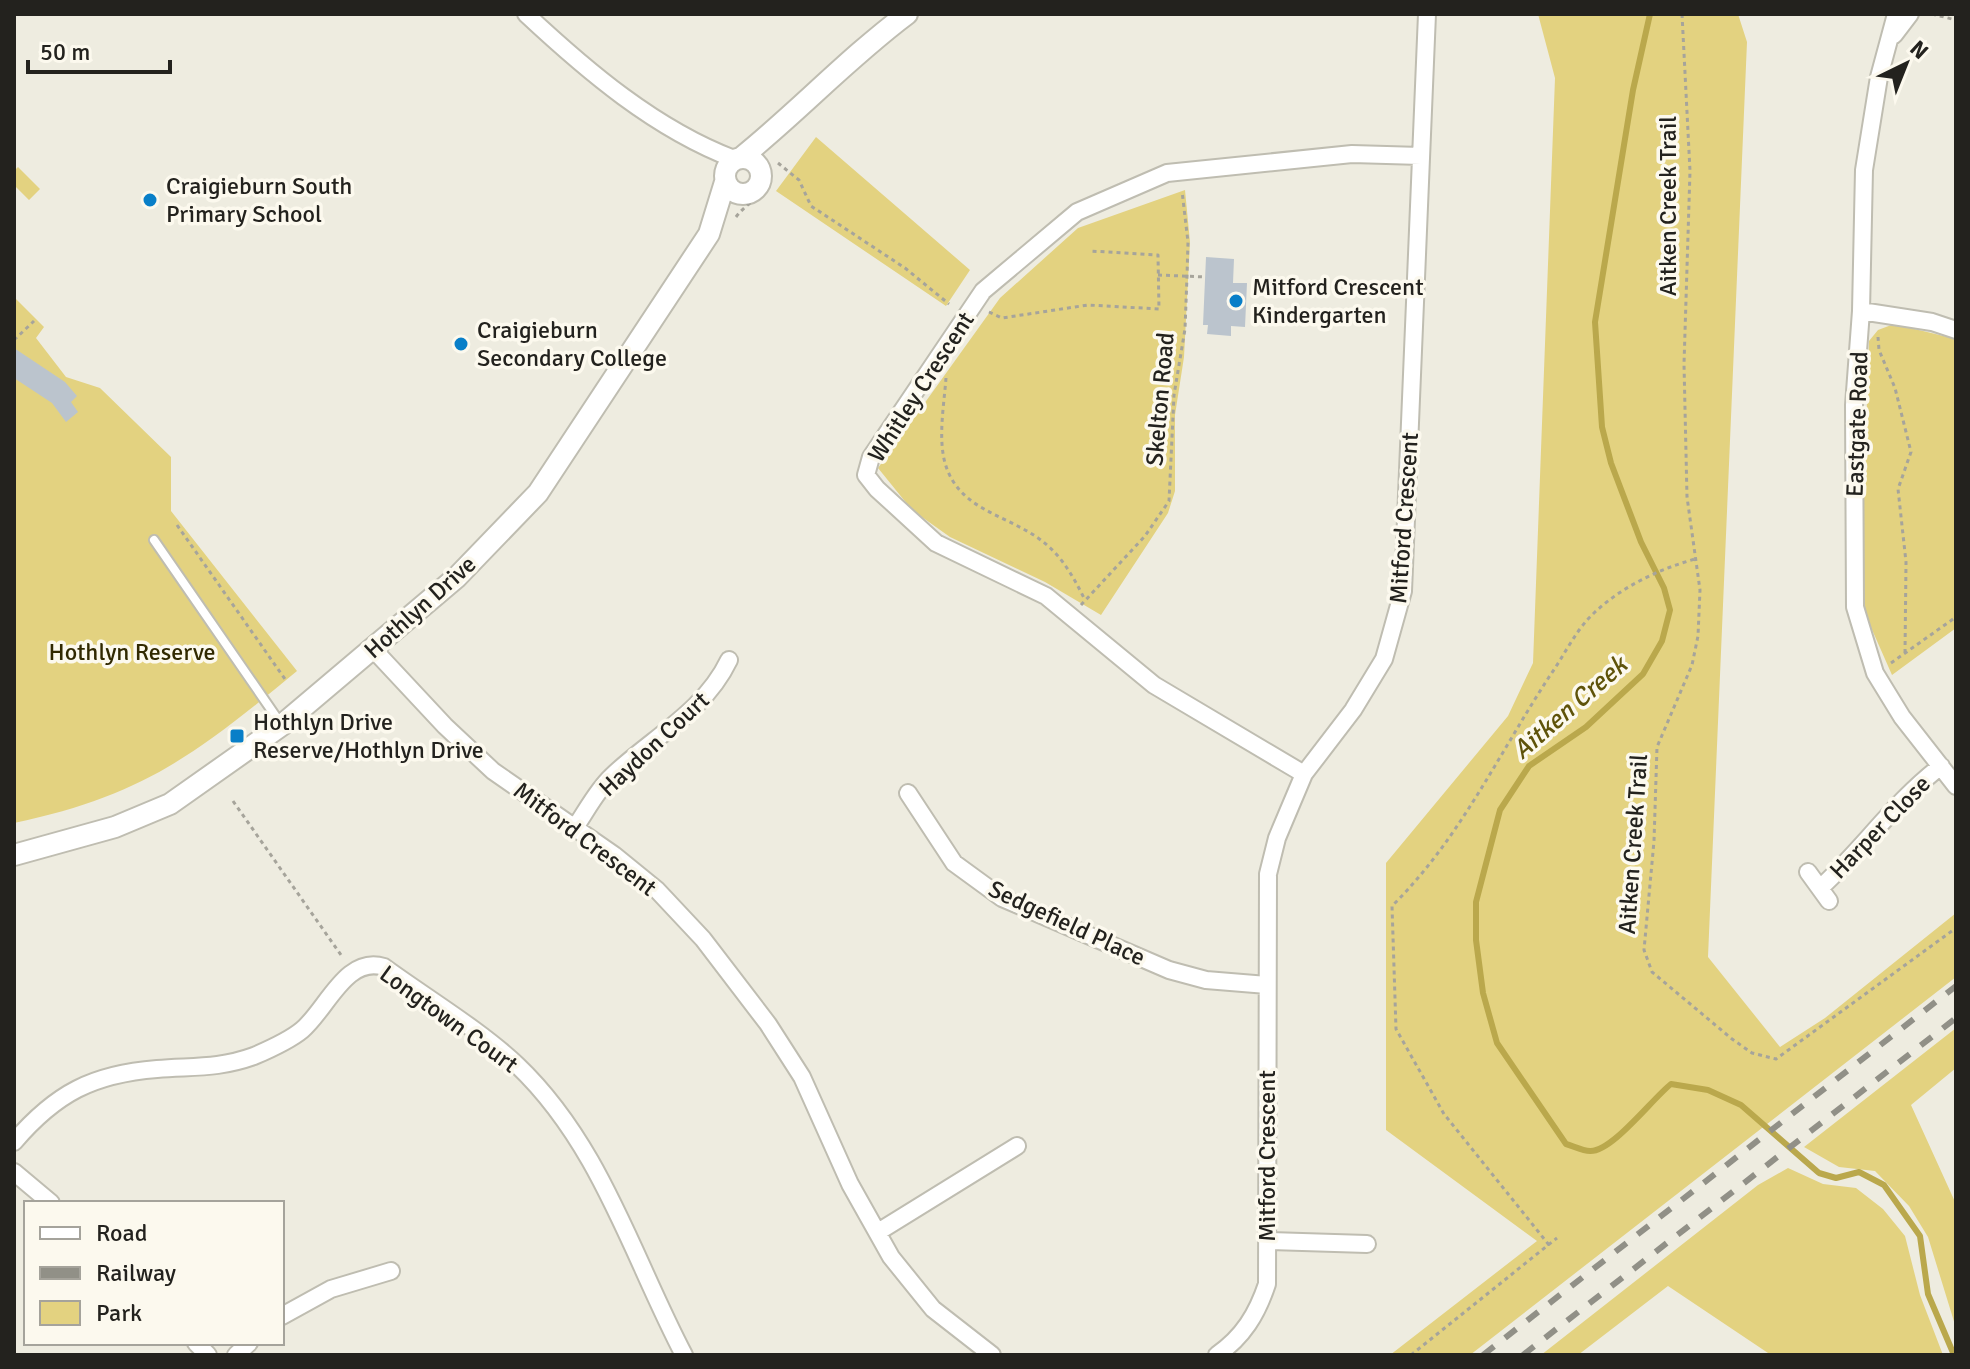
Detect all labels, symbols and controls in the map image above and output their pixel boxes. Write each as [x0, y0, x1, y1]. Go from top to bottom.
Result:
scale bar [28, 24, 170, 74]
north arrow [1866, 24, 1946, 104]
text: N [1904, 35, 1934, 65]
text: 50 m [40, 37, 90, 67]
street label: Aitken Creek Trail [1653, 116, 1683, 296]
place label: Craigieburn South Primary School [166, 171, 352, 229]
marker: Craigieburn South Primary School [141, 191, 159, 209]
place label: Mitford Crescent Kindergarten [1252, 272, 1424, 330]
marker: Mitford Crescent Kindergarten [1227, 292, 1245, 310]
street label: Whitley Crescent [861, 306, 981, 468]
place label: Craigieburn Secondary College [477, 315, 667, 373]
street label: Skelton Road [1139, 331, 1181, 467]
marker: Craigieburn Secondary College [452, 335, 470, 353]
street label: Eastgate Road [1839, 351, 1875, 497]
street label: Mitford Crescent [1383, 431, 1425, 605]
street label: Hothlyn Drive [358, 549, 482, 665]
park label: Hothlyn Reserve [48, 637, 216, 667]
water label: Aitken Creek [1506, 648, 1635, 766]
street label: Haydon Court [592, 685, 716, 803]
place label: Hothlyn Drive Reserve/Hothlyn Drive [253, 707, 484, 765]
marker: Hothlyn Drive Reserve/Hothlyn Drive [228, 727, 246, 745]
street label: Aitken Creek Trail [1612, 753, 1654, 935]
street label: Harper Close [1823, 769, 1937, 885]
street label: Mitford Crescent [507, 775, 663, 903]
street label: Sedgefield Place [984, 874, 1150, 972]
street label: Longtown Court [374, 959, 524, 1079]
street label: Mitford Crescent [1252, 1070, 1282, 1242]
legend [24, 1201, 284, 1345]
text: Road [96, 1218, 147, 1248]
text: Railway [96, 1258, 176, 1288]
text: Park [96, 1298, 142, 1328]

